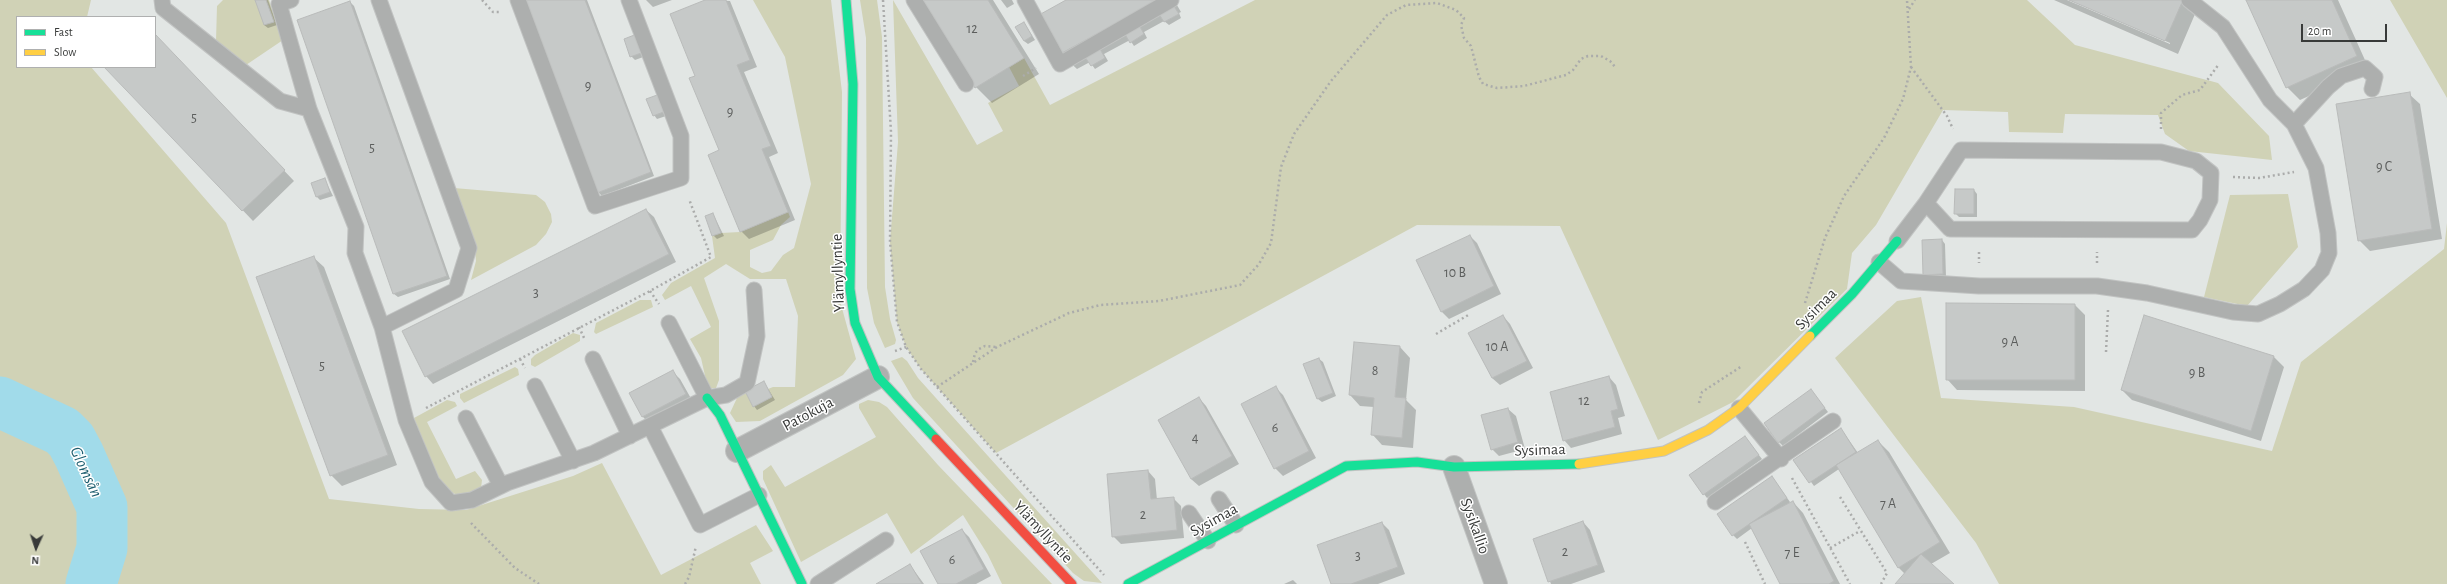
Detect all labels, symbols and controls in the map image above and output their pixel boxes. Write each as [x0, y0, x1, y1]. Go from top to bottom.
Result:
legend [16, 16, 156, 68]
scale bar [2303, 16, 2389, 42]
house number: 12 [966, 21, 978, 37]
text: 20 m [2308, 25, 2331, 37]
text: Fast [54, 26, 73, 38]
text: Slow [54, 46, 76, 58]
house number: 9 [585, 78, 591, 94]
house number: 9 [727, 104, 733, 120]
house number: 5 [191, 110, 197, 126]
house number: 5 [369, 140, 375, 156]
house number: 9 C [2376, 159, 2392, 175]
street label: Ylämyllyntie [827, 234, 849, 312]
house number: 10 B [1444, 265, 1466, 281]
street label: Sysimaa [1791, 284, 1841, 334]
house number: 3 [533, 285, 539, 301]
house number: 9 A [2002, 334, 2018, 350]
house number: 10 A [1486, 339, 1508, 355]
house number: 5 [319, 358, 325, 374]
house number: 8 [1372, 363, 1378, 379]
house number: 9 B [2189, 365, 2205, 381]
street label: Patokuja [779, 393, 837, 435]
house number: 12 [1578, 393, 1590, 409]
house number: 6 [1272, 420, 1278, 436]
house number: 4 [1192, 430, 1198, 446]
street label: Sysimaa [1514, 440, 1566, 460]
water label: Glomsån [65, 443, 107, 501]
street label: Sysikallio [1456, 496, 1494, 556]
house number: 7 A [1880, 496, 1896, 512]
street label: Ylämyllyntie [1009, 497, 1077, 567]
street label: Sysimaa [1187, 499, 1241, 541]
house number: 2 [1140, 507, 1146, 523]
north arrow [16, 528, 56, 568]
house number: 2 [1562, 544, 1568, 560]
house number: 7 E [1785, 545, 1799, 561]
house number: 3 [1355, 548, 1361, 564]
house number: 6 [949, 552, 955, 568]
text: N [31, 555, 39, 566]

